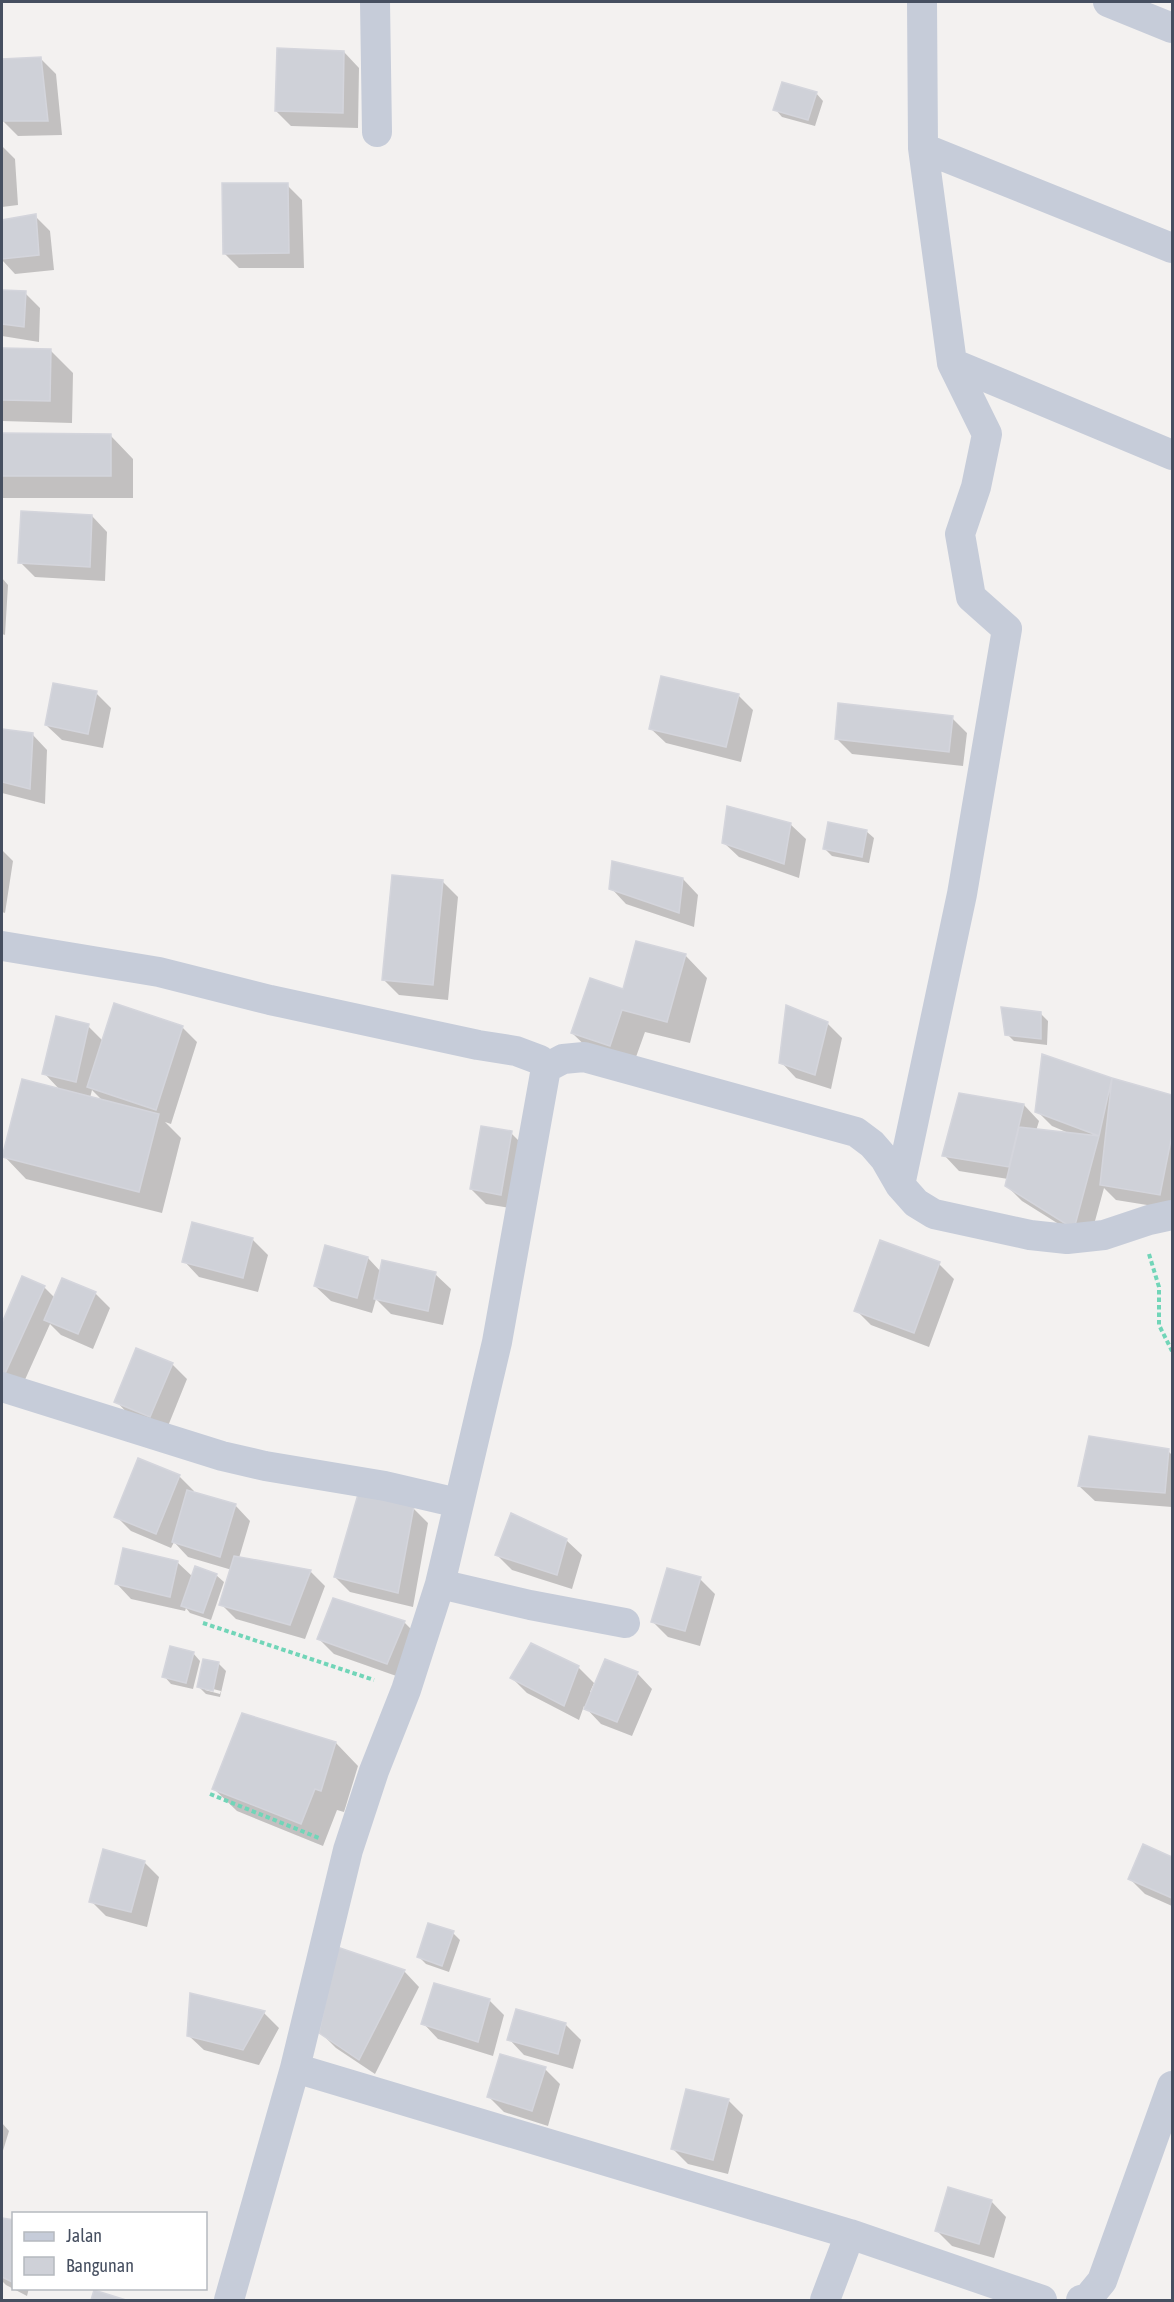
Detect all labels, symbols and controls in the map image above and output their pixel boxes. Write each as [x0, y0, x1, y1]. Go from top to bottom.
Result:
legend [12, 2212, 207, 2290]
text: Jalan [66, 2225, 102, 2246]
text: Bangunan [66, 2255, 134, 2276]

